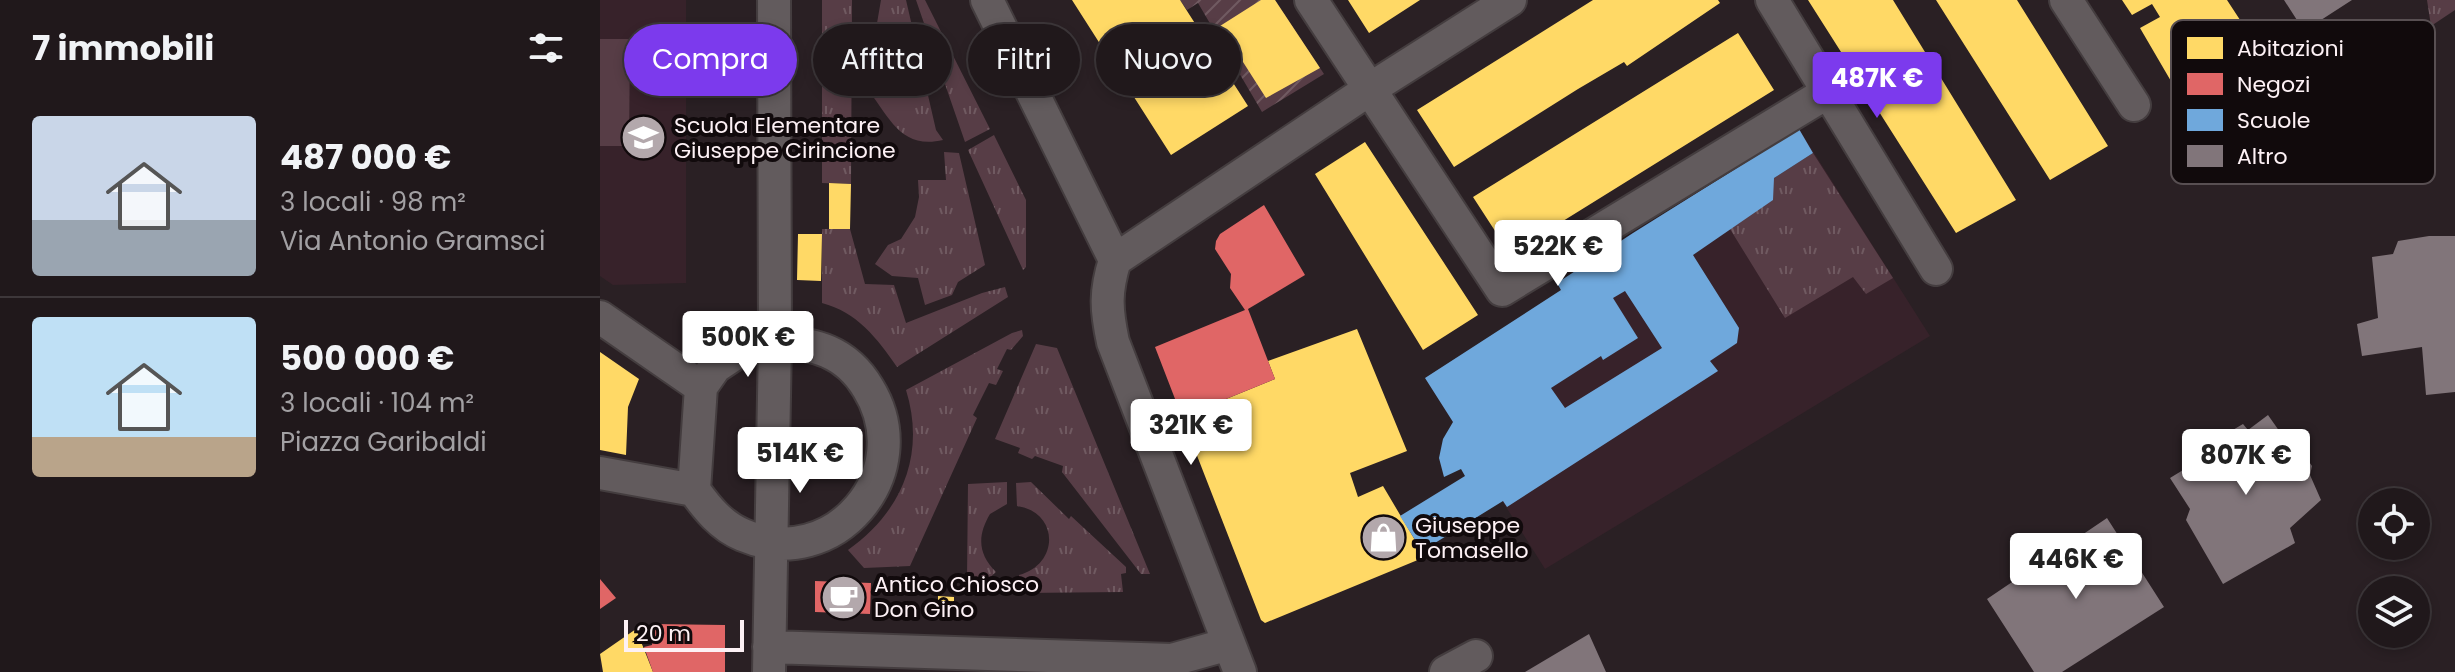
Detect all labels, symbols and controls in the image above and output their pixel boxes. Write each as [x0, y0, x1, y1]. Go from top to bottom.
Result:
legend [2171, 20, 2435, 184]
text: 7 immobili [32, 24, 214, 72]
chip: Compra [624, 24, 797, 96]
chip: Affitta [813, 24, 952, 96]
chip: Filtri [968, 24, 1080, 96]
chip: Nuovo [1096, 24, 1241, 96]
icon: filters [524, 26, 568, 70]
text: Abitazioni [2237, 33, 2344, 64]
pin: 487K € [1812, 52, 1942, 120]
text: 487K € [1831, 60, 1923, 96]
text: Negozi [2237, 69, 2310, 100]
text: Scuole [2237, 105, 2310, 136]
place label: Scuola Elementare Giuseppe Cirincione [674, 110, 896, 166]
school or university icon: Scuola Elementare Giuseppe Cirincione [619, 114, 667, 162]
text: 487 000 € [280, 133, 451, 181]
text: Altro [2237, 141, 2288, 172]
icon: home [96, 148, 192, 244]
text: 3 locali · 98 m² [280, 184, 466, 220]
pin: 522K € [1493, 220, 1623, 288]
text: Via Antonio Gramsci [280, 223, 545, 259]
text: 522K € [1513, 228, 1603, 264]
pin: 500K € [683, 311, 813, 379]
text: 500K € [700, 319, 796, 355]
text: 500 000 € [280, 334, 454, 382]
icon: home [96, 349, 192, 445]
text: 3 locali · 104 m² [280, 385, 474, 421]
pin: 321K € [1126, 399, 1256, 467]
text: 321K € [1149, 407, 1233, 443]
text: Piazza Garibaldi [280, 424, 487, 460]
pin: 514K € [735, 427, 865, 495]
pin: 807K € [2181, 429, 2311, 497]
text: 514K € [756, 435, 844, 471]
text: 807K € [2200, 437, 2292, 473]
map controls [2358, 488, 2430, 648]
button: locate [2358, 488, 2430, 560]
place label: Giuseppe Tomasello [1415, 510, 1529, 566]
shop icon: Giuseppe Tomasello [1360, 514, 1408, 562]
pin: 446K € [2011, 533, 2141, 601]
text: 446K € [2028, 541, 2124, 577]
place label: Antico Chiosco Don Gino [874, 569, 1039, 625]
cafe icon: Antico Chiosco Don Gino [819, 573, 867, 621]
button: layers [2358, 576, 2430, 648]
scale bar [624, 616, 744, 652]
text: 20 m [636, 618, 691, 649]

